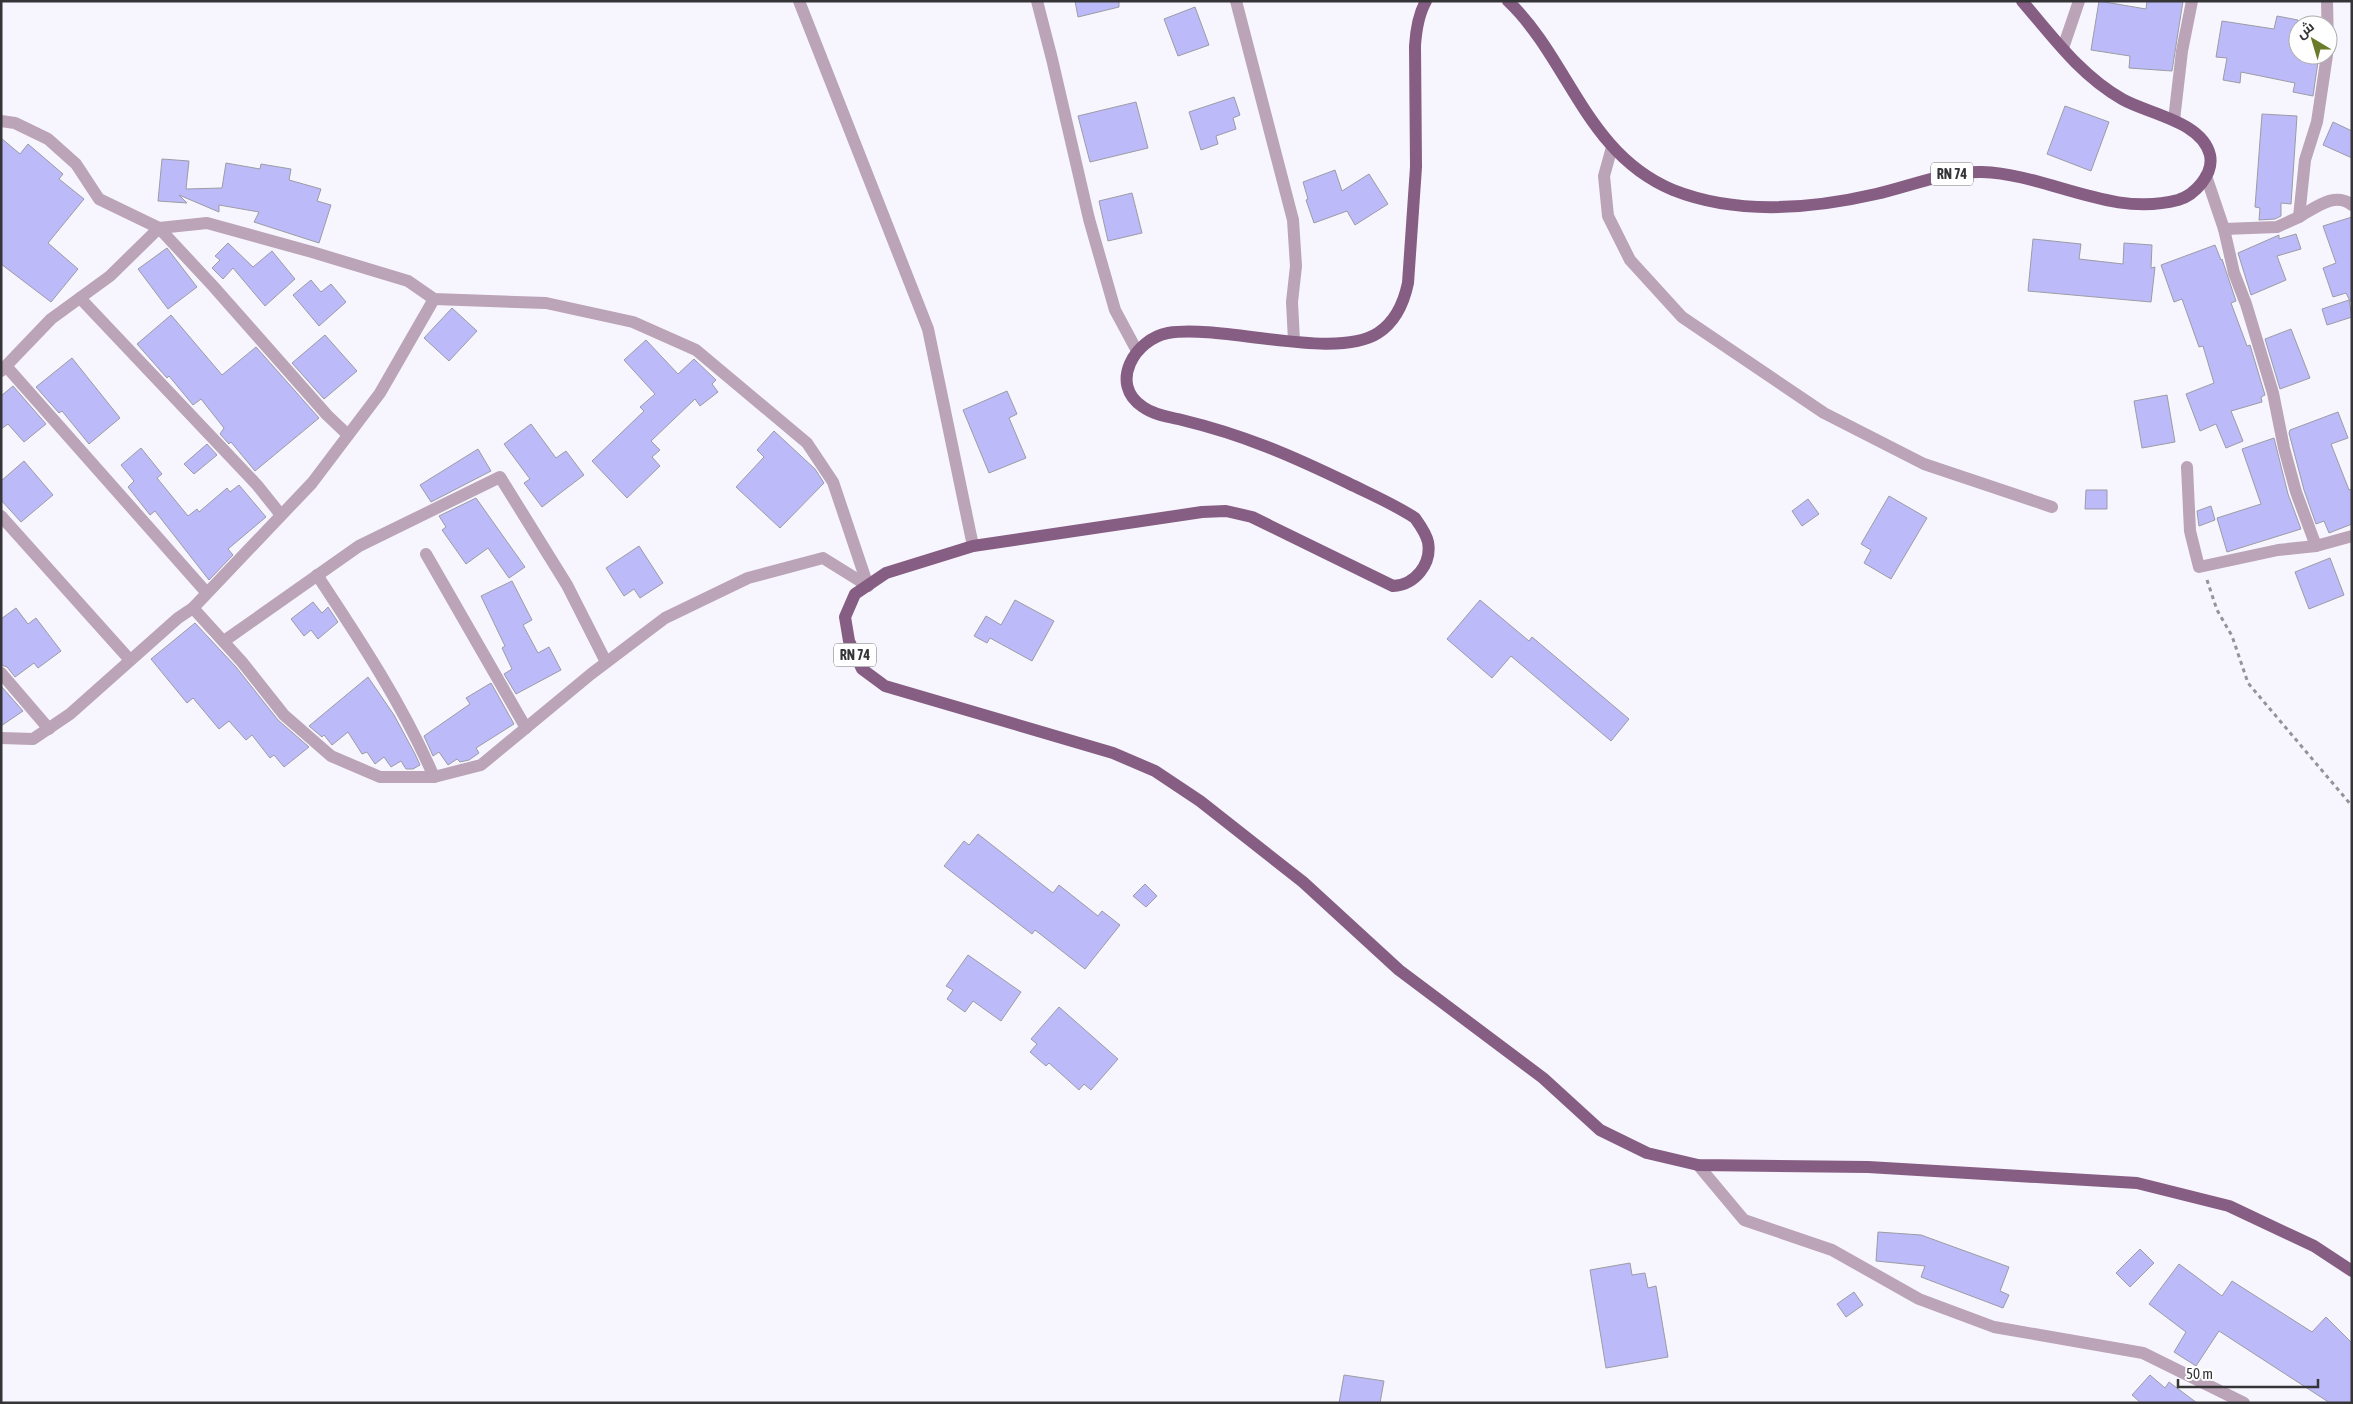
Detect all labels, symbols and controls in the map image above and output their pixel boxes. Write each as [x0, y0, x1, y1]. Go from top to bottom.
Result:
north arrow [2288, 15, 2338, 65]
text: ش [2293, 18, 2318, 42]
road number: RN 74 [1931, 162, 1973, 185]
road number: RN 74 [834, 644, 876, 666]
scale bar [2178, 1356, 2318, 1388]
text: 50 m [2186, 1365, 2213, 1382]

